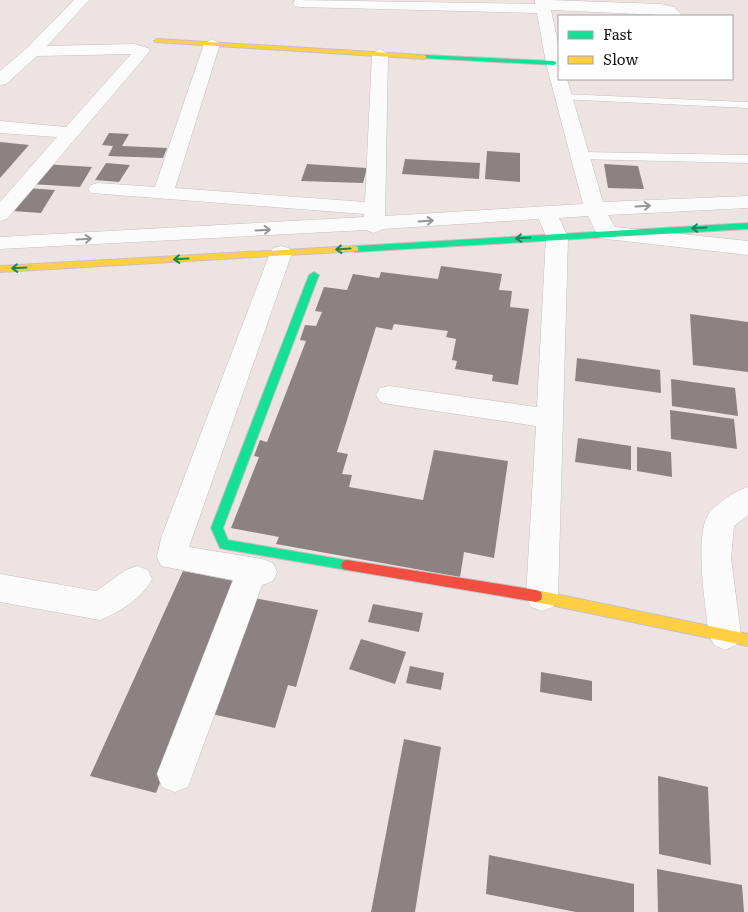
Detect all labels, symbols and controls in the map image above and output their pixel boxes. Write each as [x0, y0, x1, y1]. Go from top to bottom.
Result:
legend [558, 15, 733, 80]
text: Fast [603, 22, 632, 45]
text: Slow [603, 47, 638, 70]
one-way arrow [635, 202, 651, 211]
one-way arrow [417, 216, 433, 225]
one-way arrow [692, 224, 708, 233]
one-way arrow [255, 226, 271, 235]
one-way arrow [75, 234, 91, 244]
one-way arrow [515, 234, 531, 243]
one-way arrow [336, 244, 352, 253]
one-way arrow [173, 254, 189, 263]
one-way arrow [11, 263, 27, 272]

